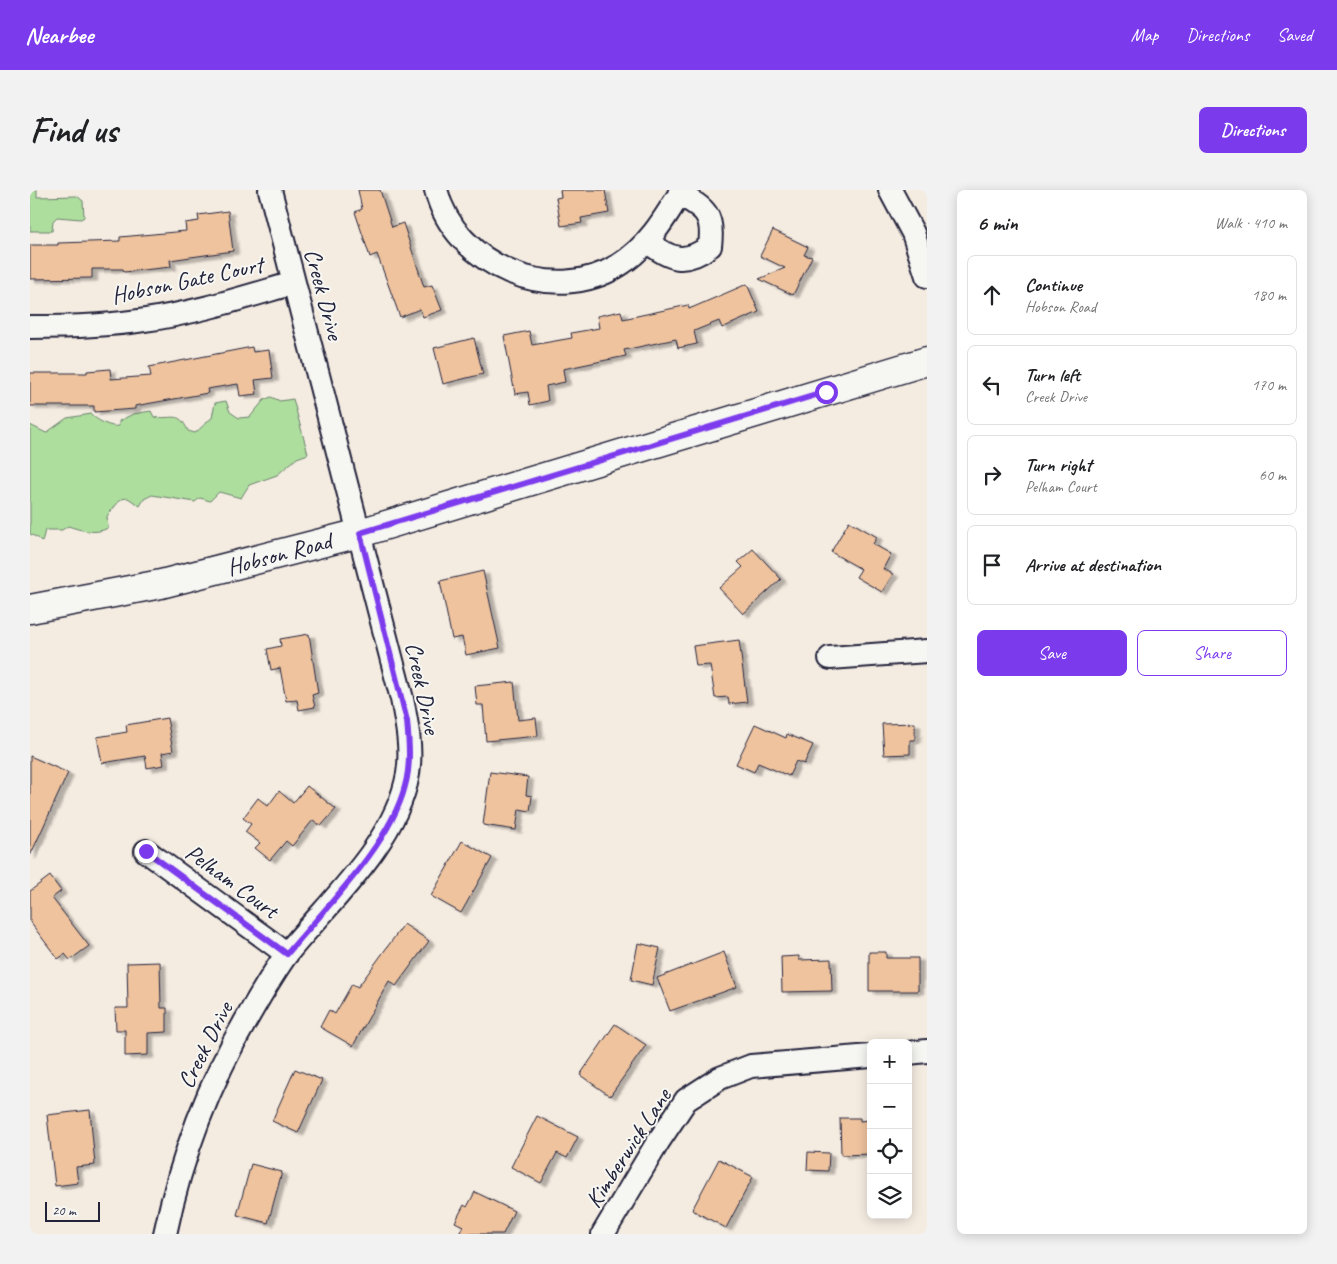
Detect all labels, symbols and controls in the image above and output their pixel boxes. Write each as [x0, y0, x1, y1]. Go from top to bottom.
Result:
text: Nearbee [25, 20, 93, 50]
text: Map [1131, 24, 1158, 46]
text: Directions [1186, 24, 1249, 46]
text: Saved [1277, 24, 1312, 46]
button: Directions [1199, 107, 1307, 153]
text: Find us [30, 108, 117, 153]
text: 6 min [977, 210, 1018, 236]
text: Walk · 410 m [1215, 213, 1287, 233]
street label: Creek Drive [297, 245, 351, 345]
street label: Hobson Gate Court [108, 249, 269, 311]
text: Continue [1025, 273, 1082, 297]
icon: ahead [978, 281, 1006, 309]
text: 180 m [1252, 285, 1286, 305]
text: Hobson Road [1025, 297, 1096, 317]
text: Turn left [1025, 363, 1080, 387]
icon: left [978, 371, 1006, 399]
text: 170 m [1252, 375, 1286, 395]
route start [815, 381, 838, 404]
text: Creek Drive [1025, 387, 1087, 407]
text: Turn right [1025, 453, 1092, 477]
icon: right [978, 461, 1006, 489]
text: 60 m [1259, 465, 1286, 485]
text: Pelham Court [1025, 477, 1097, 497]
street label: Hobson Road [224, 525, 338, 582]
icon: arrive [978, 551, 1006, 579]
text: Arrive at destination [1025, 553, 1161, 577]
button: Save [977, 630, 1127, 676]
button: Share [1137, 630, 1287, 676]
street label: Creek Drive [399, 639, 448, 739]
street label: Pelham Court [180, 837, 286, 926]
route end [135, 840, 158, 863]
street label: Creek Drive [171, 995, 240, 1093]
map controls [867, 1039, 912, 1219]
button: + [867, 1039, 912, 1084]
street label: Kimberwick Lane [578, 1081, 679, 1213]
button: − [867, 1084, 912, 1129]
button: locate [867, 1129, 912, 1174]
button: layers [867, 1174, 912, 1219]
scale bar [45, 1199, 100, 1222]
text: 20 m [52, 1202, 76, 1219]

